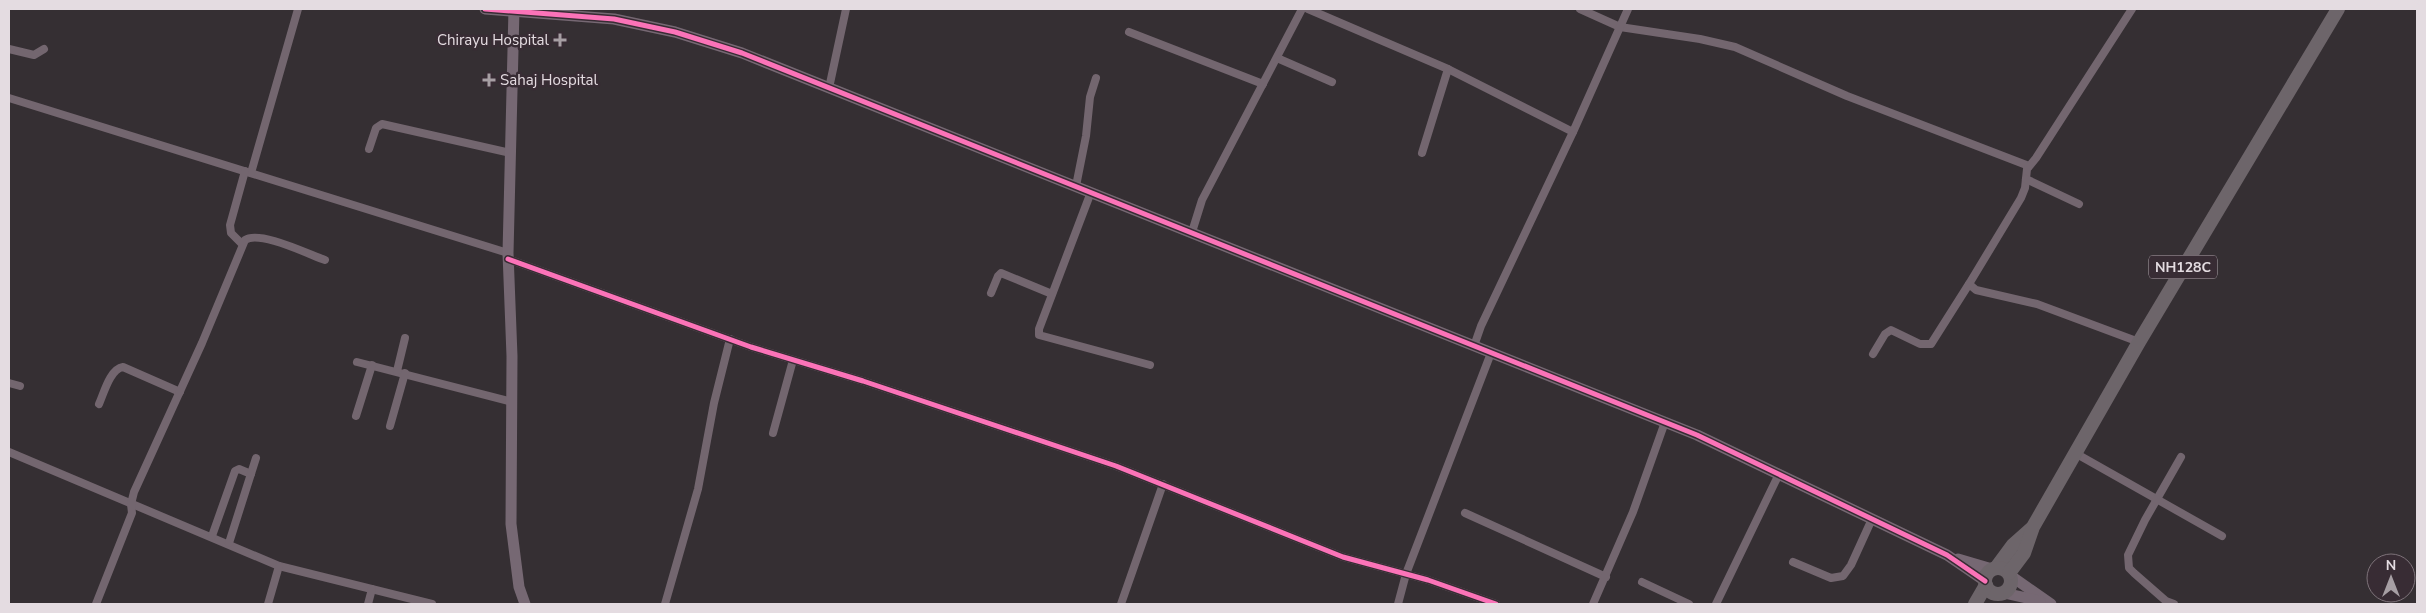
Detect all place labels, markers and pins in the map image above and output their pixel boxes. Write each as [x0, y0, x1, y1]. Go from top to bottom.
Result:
place label: Chirayu Hospital [437, 30, 550, 50]
marker: Chirayu Hospital [553, 33, 567, 47]
place label: Sahaj Hospital [500, 70, 598, 90]
marker: Sahaj Hospital [482, 73, 496, 87]

